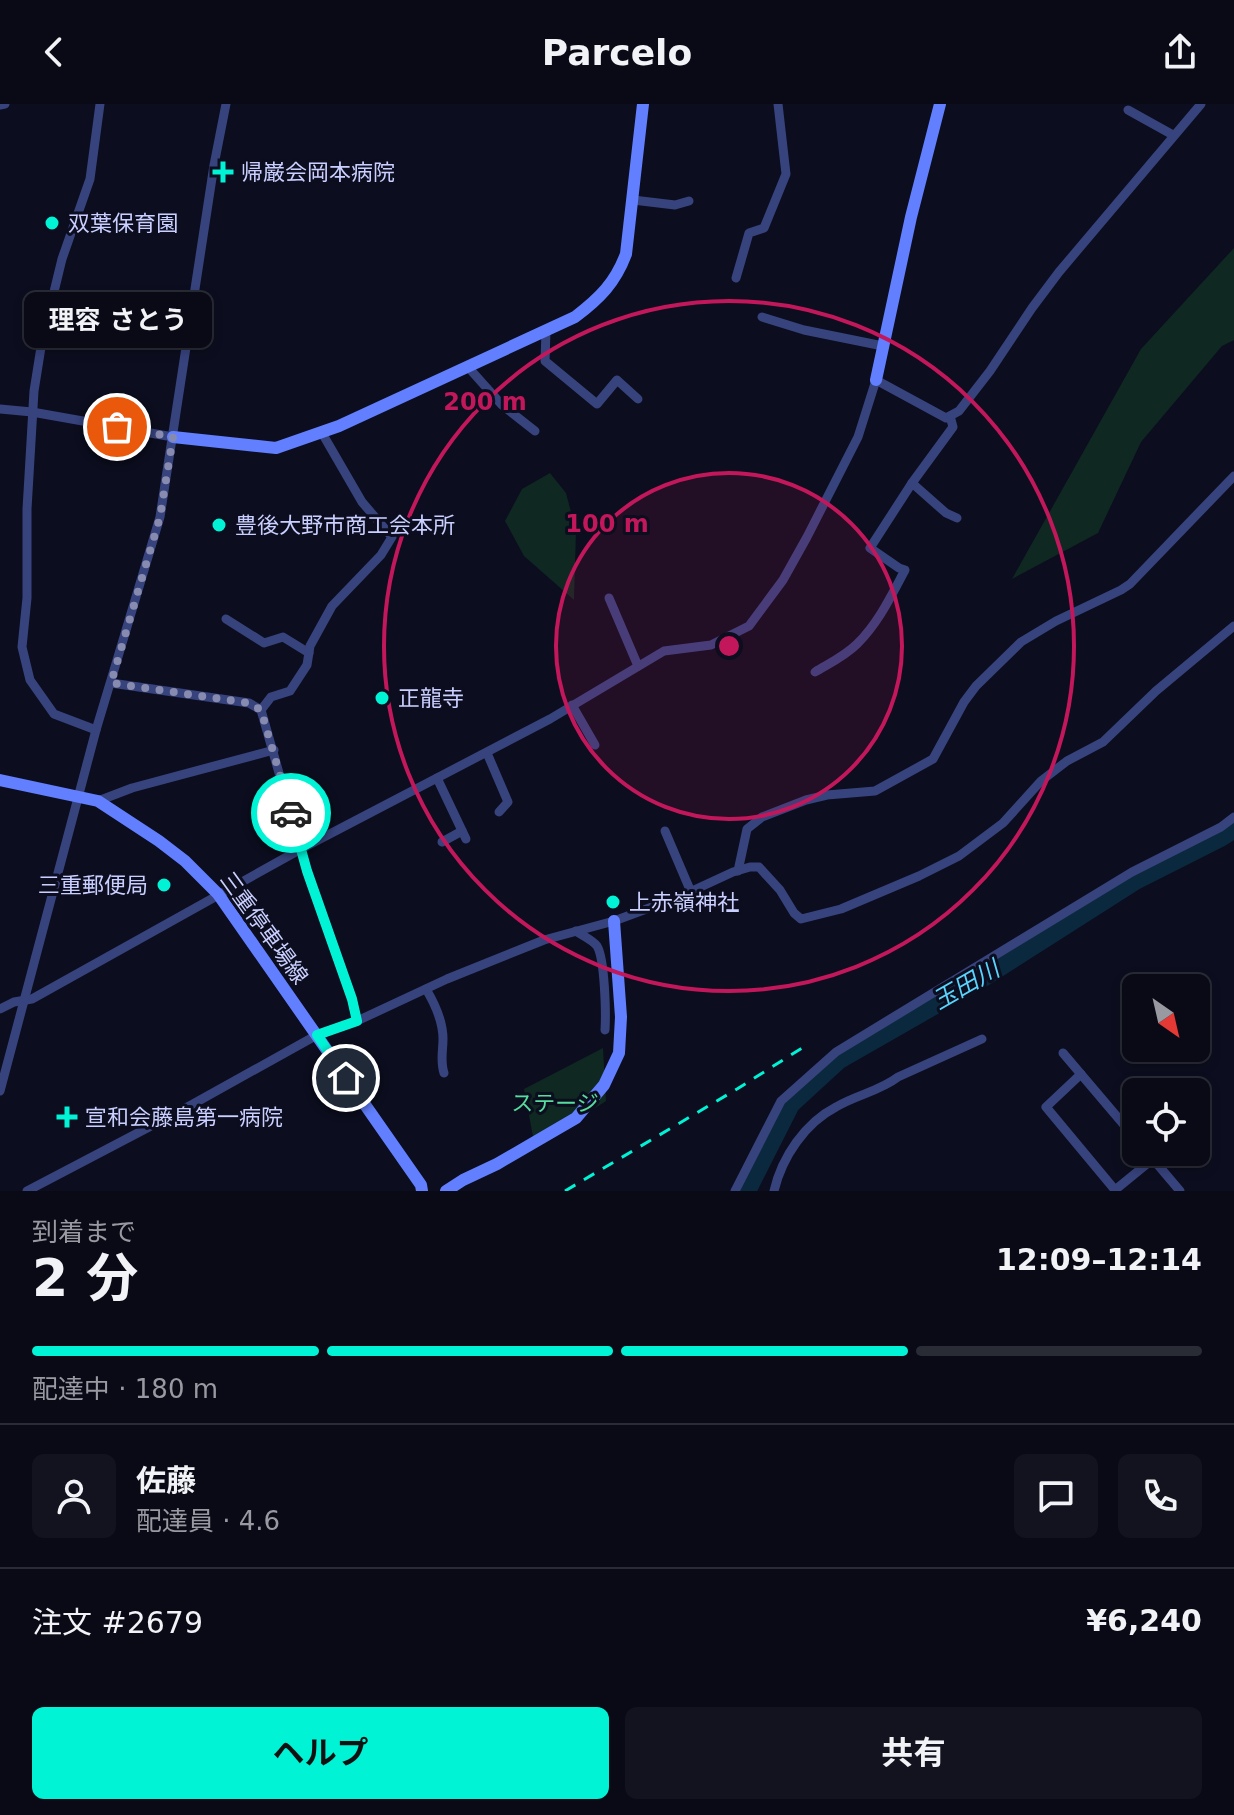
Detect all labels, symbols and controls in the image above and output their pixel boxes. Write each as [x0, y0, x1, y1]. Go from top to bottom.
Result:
icon: back [32, 30, 76, 74]
icon: share [1158, 30, 1202, 74]
text: Parcelo [542, 32, 692, 73]
place label: 帰巌会岡本病院 [241, 160, 395, 185]
marker: 帰巌会岡本病院 [212, 161, 234, 183]
place label: 双葉保育園 [68, 211, 178, 236]
marker: 双葉保育園 [43, 214, 61, 232]
callout: 理容 さとう [23, 291, 211, 347]
text: 理容 さとう [48, 305, 188, 335]
text: 200 m [443, 388, 527, 416]
pin [83, 393, 151, 461]
icon: bag [95, 405, 139, 449]
text: 100 m [565, 510, 649, 538]
place label: 豊後大野市商工会本所 [235, 513, 455, 538]
marker: 豊後大野市商工会本所 [210, 516, 228, 534]
centre of rings [715, 632, 743, 660]
place label: 正龍寺 [398, 686, 464, 711]
marker: 正龍寺 [373, 689, 391, 707]
courier [251, 773, 331, 853]
icon: car [269, 791, 313, 835]
street label: 三重停車場線 [215, 867, 313, 989]
place label: 三重郵便局 [38, 873, 148, 898]
marker: 三重郵便局 [155, 876, 173, 894]
place label: 上赤嶺神社 [629, 890, 739, 915]
marker: 上赤嶺神社 [604, 893, 622, 911]
water label: 玉田川 [928, 953, 1007, 1015]
north arrow [1122, 974, 1210, 1062]
map controls [1122, 974, 1210, 1166]
pin [312, 1044, 380, 1112]
icon: home [324, 1056, 368, 1100]
button: locate [1122, 1078, 1210, 1166]
park label: ステージ [511, 1091, 599, 1116]
place label: 宣和会藤島第一病院 [85, 1105, 283, 1130]
marker: 宣和会藤島第一病院 [56, 1106, 78, 1128]
text: 到着まで [32, 1217, 136, 1247]
text: 12:09–12:14 [996, 1242, 1202, 1277]
text: 2 分 [32, 1248, 138, 1308]
text: 配達中 · 180 m [32, 1374, 218, 1404]
button: person [32, 1454, 116, 1538]
button: chat [1014, 1454, 1098, 1538]
button: phone [1118, 1454, 1202, 1538]
text: 佐藤 [136, 1463, 196, 1498]
text: 配達員 · 4.6 [136, 1506, 280, 1536]
text: ¥6,240 [1086, 1603, 1202, 1638]
text: 注文 #2679 [32, 1605, 203, 1640]
button: ヘルプ [32, 1707, 609, 1799]
button: 共有 [625, 1707, 1202, 1799]

